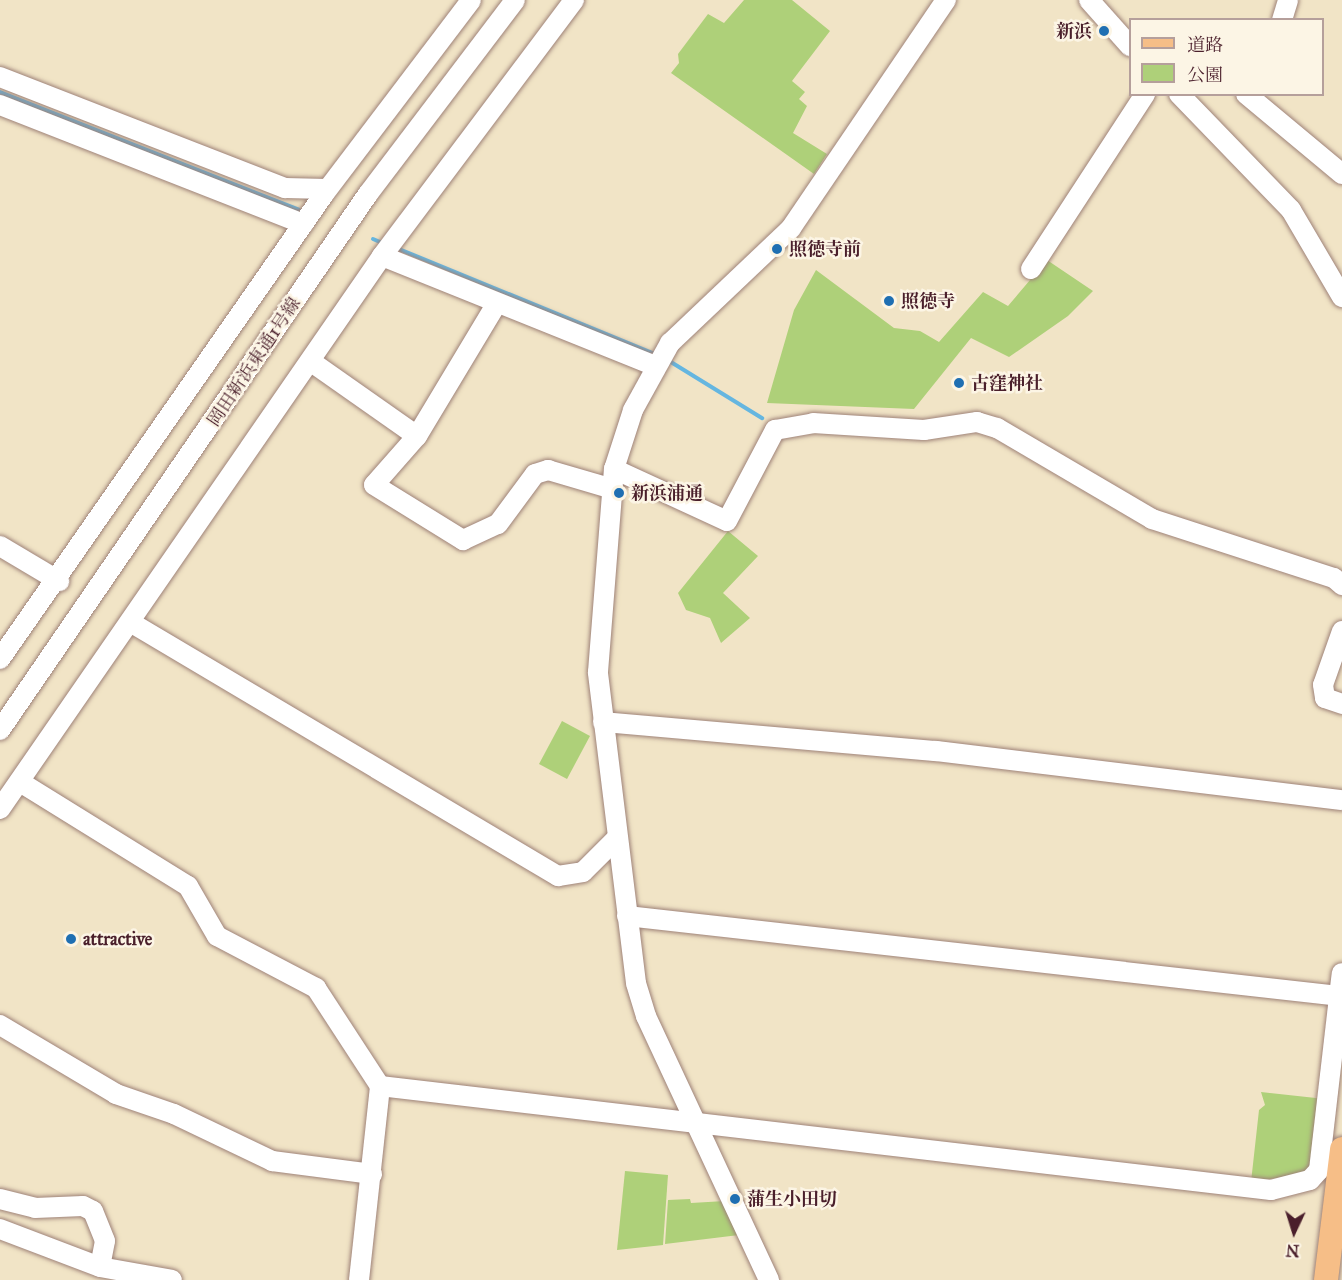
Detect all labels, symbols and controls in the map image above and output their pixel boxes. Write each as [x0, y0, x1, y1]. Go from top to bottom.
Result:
legend [1129, 18, 1324, 96]
place label: 新浜 [1056, 20, 1092, 42]
marker: 新浜 [1097, 24, 1111, 38]
text: 道路 [1187, 34, 1223, 56]
text: 公園 [1187, 64, 1223, 86]
place label: 照徳寺前 [789, 238, 861, 260]
marker: 照徳寺前 [770, 242, 784, 256]
place label: 照徳寺 [901, 290, 955, 312]
street label: 岡田新浜東通1号線 [203, 293, 305, 431]
marker: 照徳寺 [882, 294, 896, 308]
place label: 古窪神社 [971, 372, 1043, 394]
marker: 古窪神社 [952, 376, 966, 390]
place label: 新浜浦通 [631, 482, 703, 504]
marker: 新浜浦通 [612, 486, 626, 500]
place label: attractive [83, 928, 152, 950]
marker: attractive [64, 932, 78, 946]
place label: 蒲生小田切 [747, 1188, 837, 1210]
marker: 蒲生小田切 [728, 1192, 742, 1206]
north arrow [1264, 1202, 1324, 1262]
text: N [1285, 1241, 1300, 1260]

